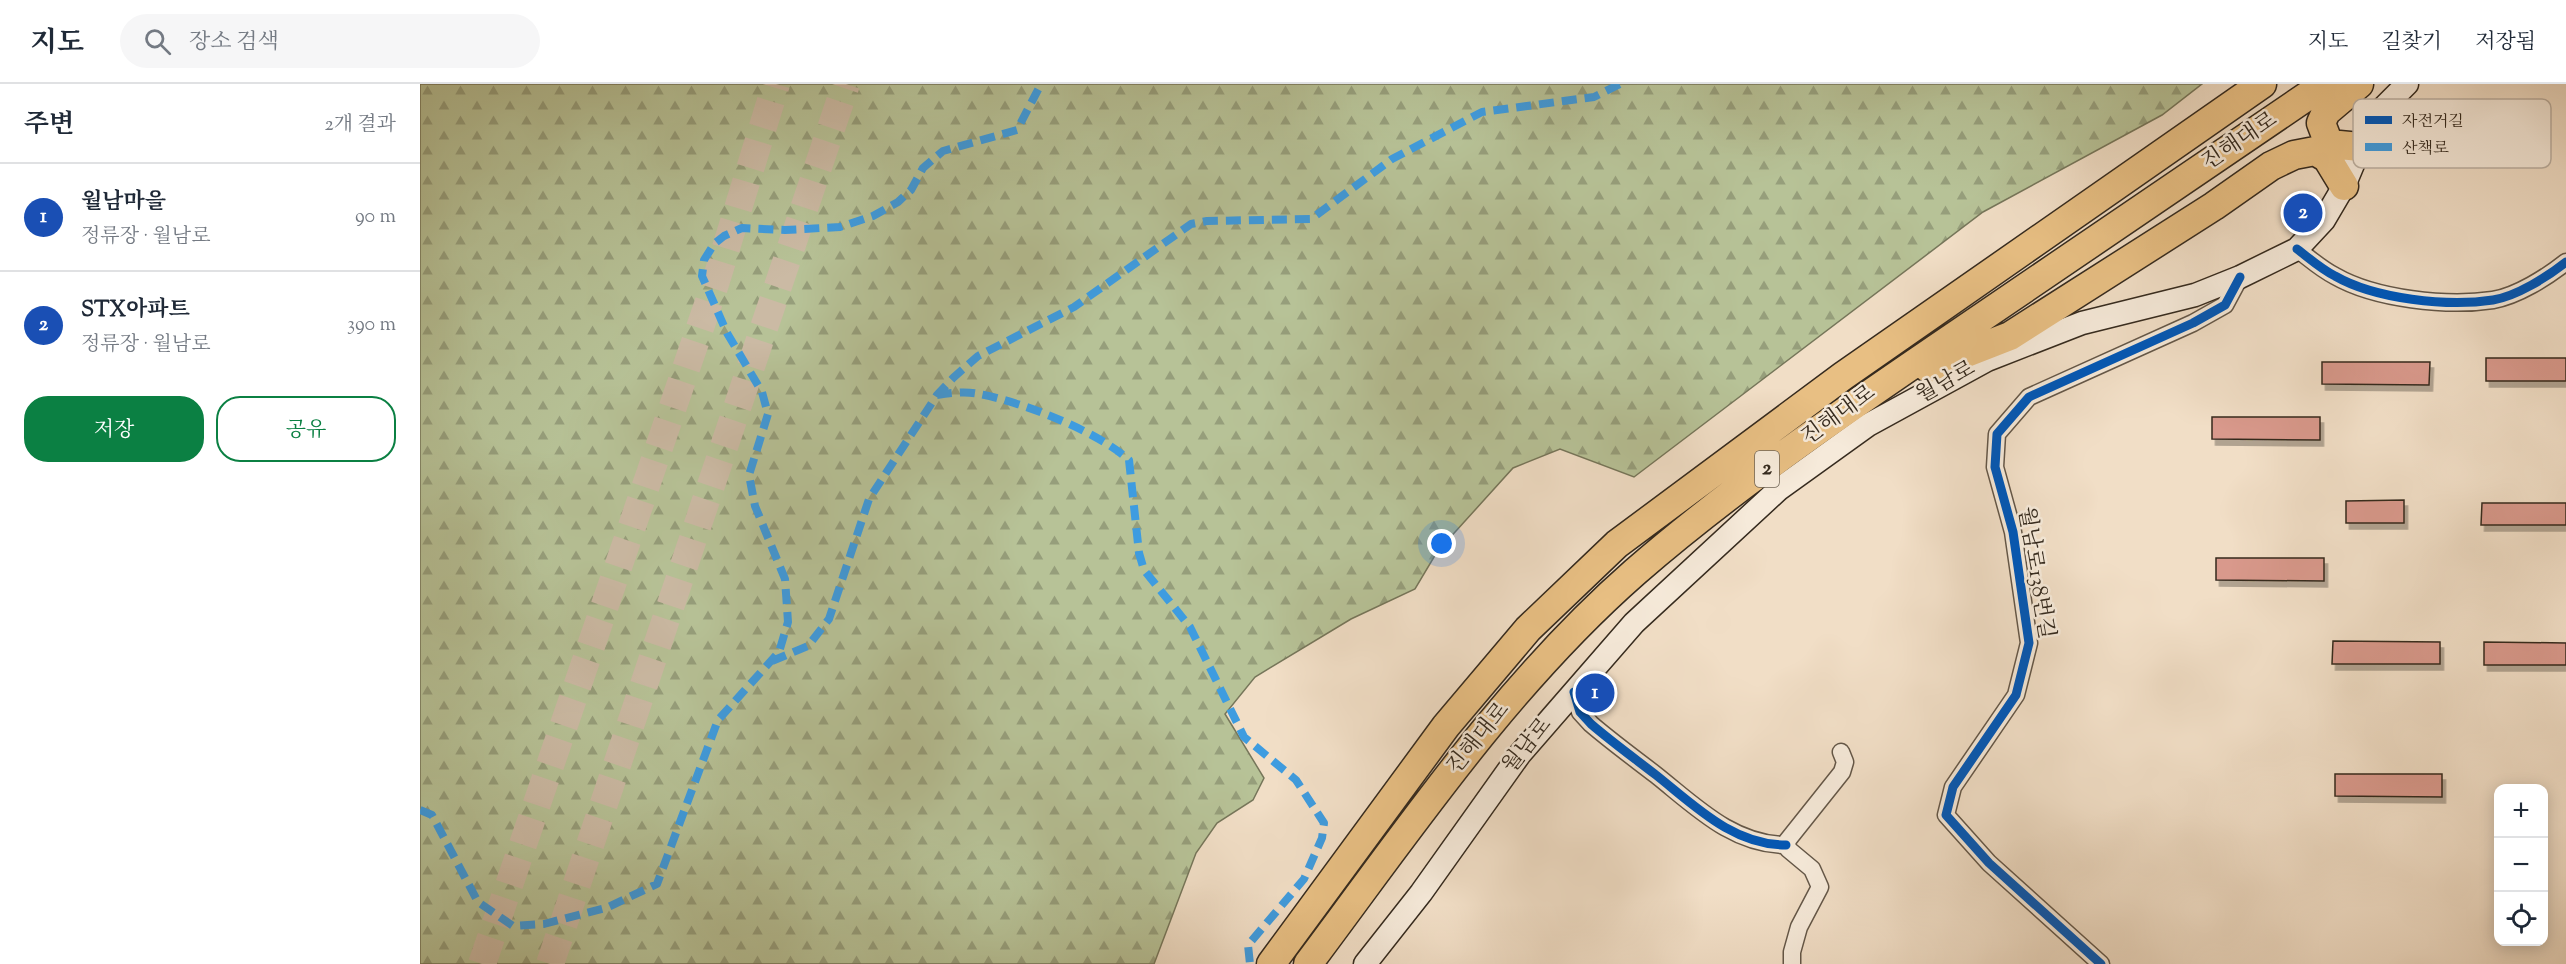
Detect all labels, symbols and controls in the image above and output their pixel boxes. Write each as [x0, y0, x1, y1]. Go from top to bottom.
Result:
search box [120, 14, 540, 68]
text: 지도 [30, 24, 84, 64]
icon: search [141, 25, 174, 58]
text: 장소 검색 [189, 27, 279, 59]
text: 지도 [2308, 28, 2348, 58]
text: 길찾기 [2381, 28, 2442, 58]
text: 저장됨 [2475, 28, 2536, 58]
legend [2353, 99, 2551, 168]
street label: 진해대로 [2196, 105, 2284, 179]
text: 주변 [24, 107, 74, 144]
text: 2개 결과 [324, 111, 396, 140]
text: 자전거길 [2402, 111, 2464, 134]
text: 산책로 [2402, 138, 2449, 161]
text: 월남마을 [81, 187, 166, 219]
pin: 2 [2284, 190, 2322, 236]
text: 1 [40, 203, 47, 232]
text: 90 m [355, 203, 396, 232]
text: 정류장 · 월남로 [81, 223, 210, 252]
text: STX아파트 [81, 295, 190, 327]
text: 2 [39, 311, 48, 340]
text: 390 m [347, 311, 396, 340]
text: 정류장 · 월남로 [81, 331, 210, 360]
street label: 월남로 [1910, 354, 1982, 412]
street label: 진해대로 [1795, 378, 1883, 454]
button: 저장 [24, 396, 204, 462]
button: 공유 [216, 396, 396, 462]
road number: 2 [1755, 451, 1779, 487]
street label: 월남로138번길 [2009, 504, 2061, 642]
your location [1427, 529, 1456, 558]
pin: 1 [1576, 670, 1614, 716]
street label: 진해대로 [1440, 696, 1518, 782]
street label: 월남로 [1496, 711, 1560, 781]
map controls [2494, 784, 2548, 946]
button: + [2494, 784, 2548, 838]
button: − [2494, 838, 2548, 892]
button: locate [2494, 892, 2548, 946]

